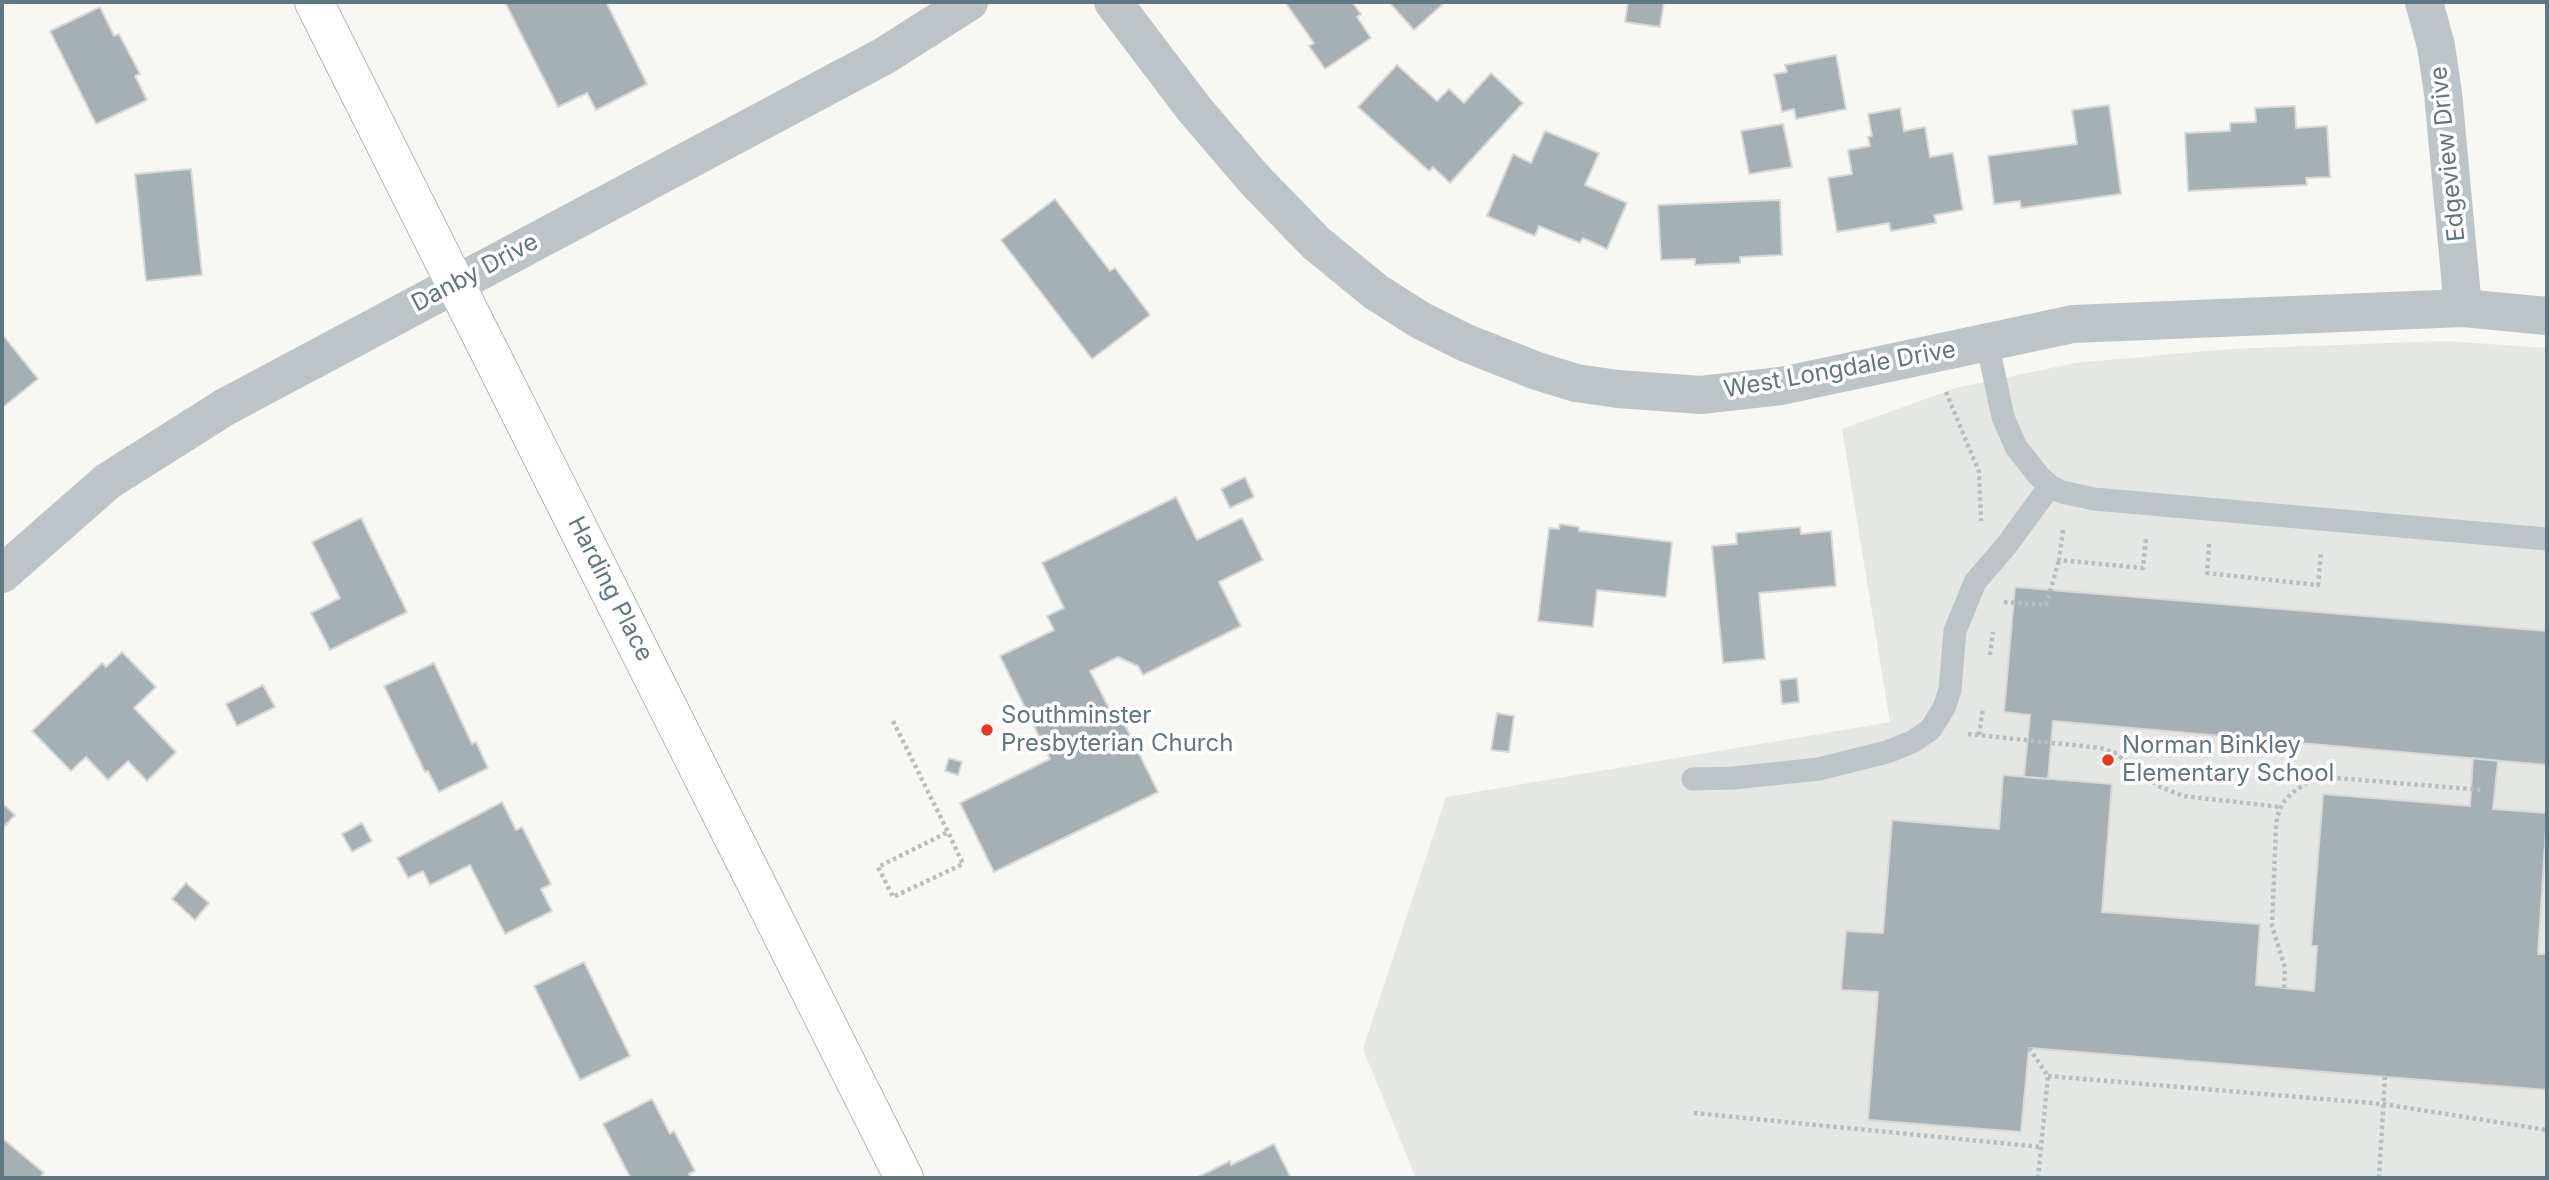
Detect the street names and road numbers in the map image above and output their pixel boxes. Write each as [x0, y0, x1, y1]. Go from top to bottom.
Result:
street label: Edgeview Drive [2424, 65, 2472, 243]
street label: Danby Drive [407, 228, 543, 318]
street label: West Longdale Drive [1722, 335, 1958, 405]
street label: Harding Place [561, 512, 659, 666]

